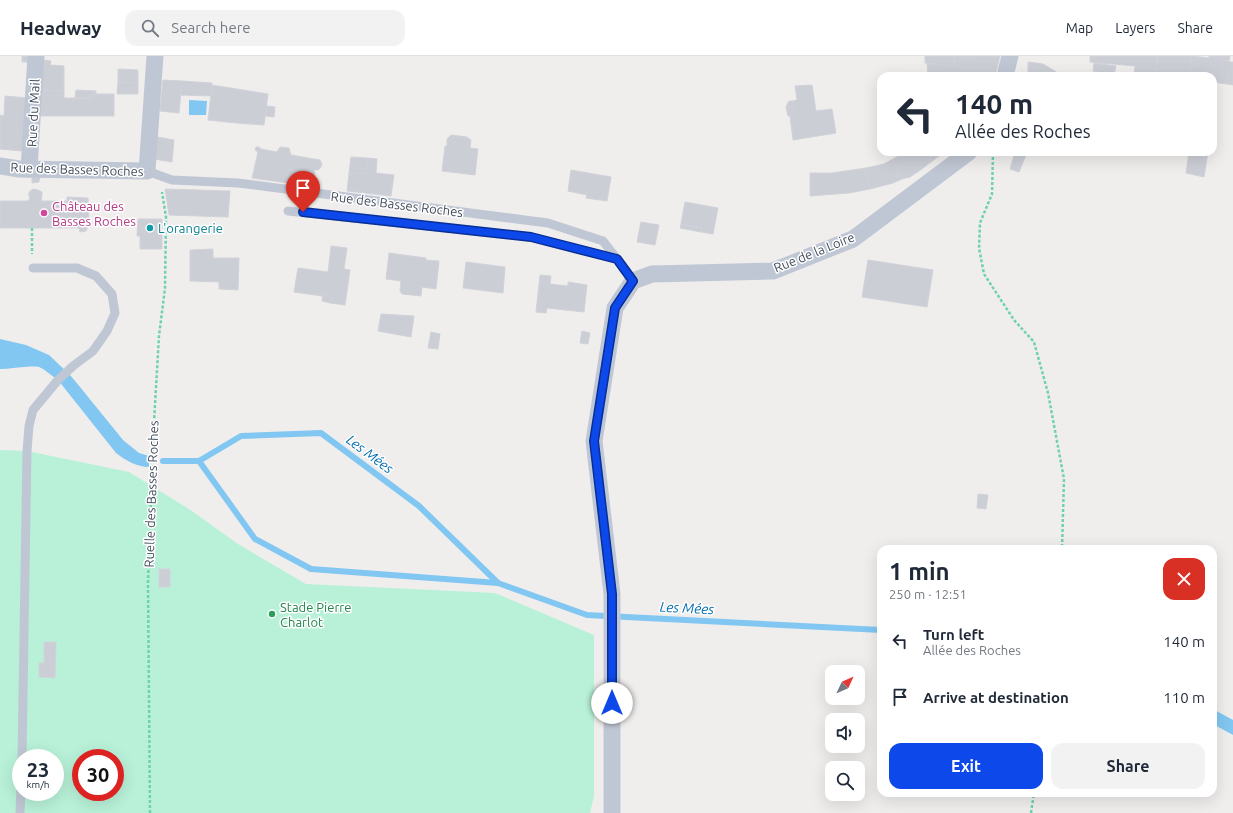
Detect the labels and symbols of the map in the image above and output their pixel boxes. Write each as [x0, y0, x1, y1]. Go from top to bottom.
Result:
street label: Rue du Mail [24, 78, 42, 147]
street label: Rue des Basses Roches [10, 160, 144, 178]
pin [286, 171, 320, 212]
street label: Rue des Basses Roches [330, 189, 464, 219]
place label: Château des Basses Roches [52, 199, 136, 228]
marker: Château des Basses Roches [39, 208, 49, 218]
place label: L'orangerie [158, 221, 223, 235]
marker: L'orangerie [145, 223, 155, 233]
street label: Rue de la Loire [772, 229, 856, 275]
street label: Ruelle des Basses Roches [141, 420, 161, 568]
water label: Les Mées [343, 431, 397, 477]
water label: Les Mées [659, 599, 715, 617]
place label: Stade Pierre Charlot [280, 600, 351, 629]
marker: Stade Pierre Charlot [267, 609, 277, 619]
north arrow [825, 665, 865, 705]
position arrow [591, 682, 633, 724]
speed limit sign: 30 [72, 749, 124, 801]

